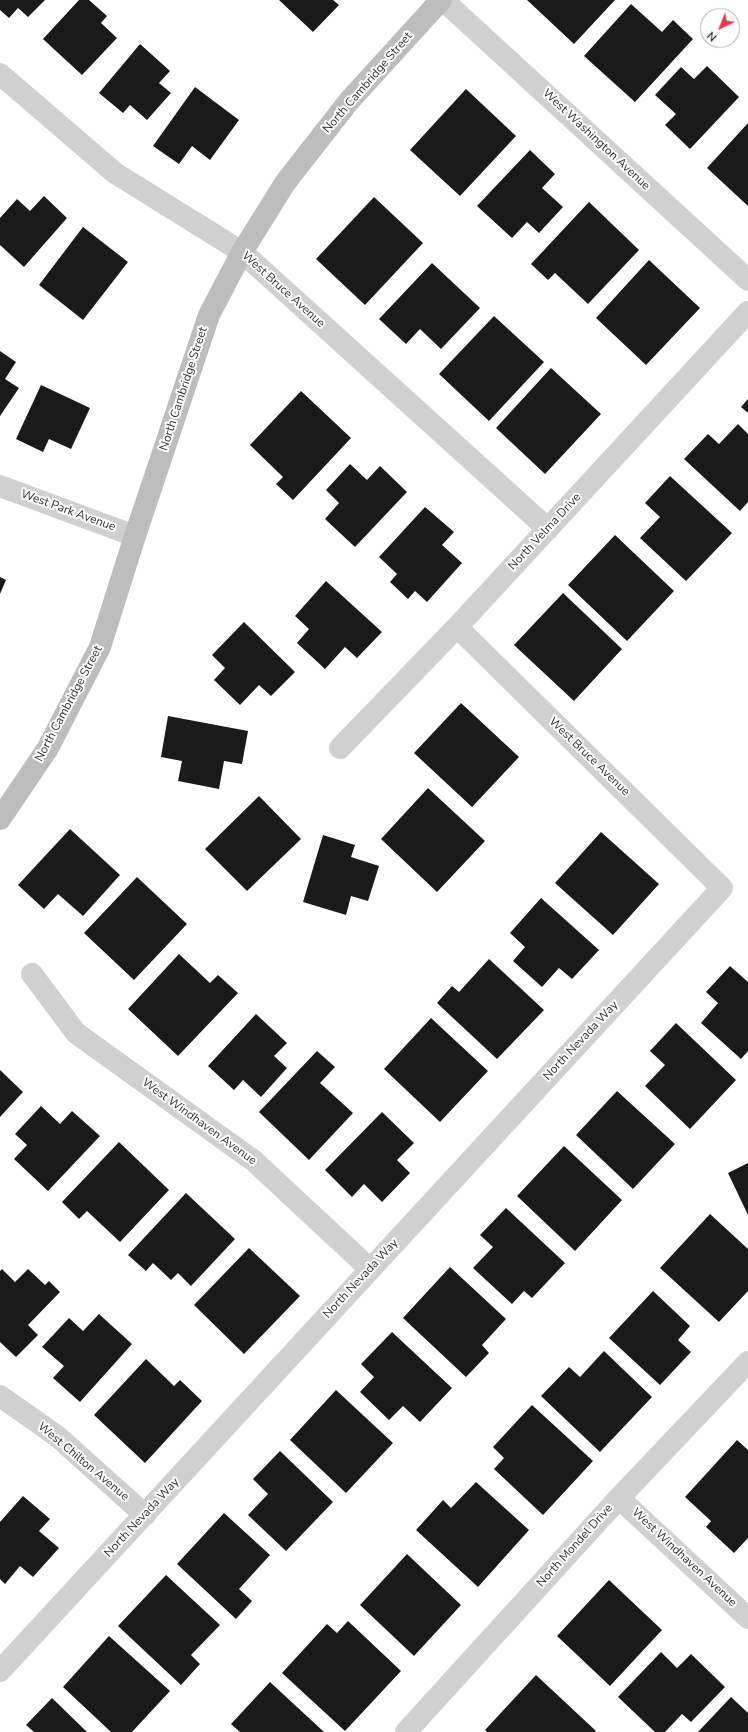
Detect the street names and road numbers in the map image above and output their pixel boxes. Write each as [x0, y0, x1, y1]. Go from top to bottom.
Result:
street label: North Cambridge Street [320, 30, 416, 136]
street label: West Washington Avenue [539, 86, 653, 194]
street label: West Bruce Avenue [239, 249, 327, 331]
street label: North Cambridge Street [157, 325, 211, 453]
street label: West Park Avenue [19, 487, 117, 535]
street label: North Velma Drive [506, 491, 584, 573]
street label: North Cambridge Street [32, 644, 106, 764]
street label: West Bruce Avenue [546, 715, 632, 799]
street label: North Nevada Way [541, 998, 621, 1084]
street label: West Windhaven Avenue [139, 1076, 259, 1168]
street label: North Nevada Way [321, 1236, 401, 1322]
street label: West Chilton Avenue [34, 1420, 132, 1504]
street label: North Nevada Way [102, 1475, 182, 1561]
street label: North Mondel Drive [534, 1502, 616, 1590]
street label: West Windhaven Avenue [629, 1506, 739, 1610]

